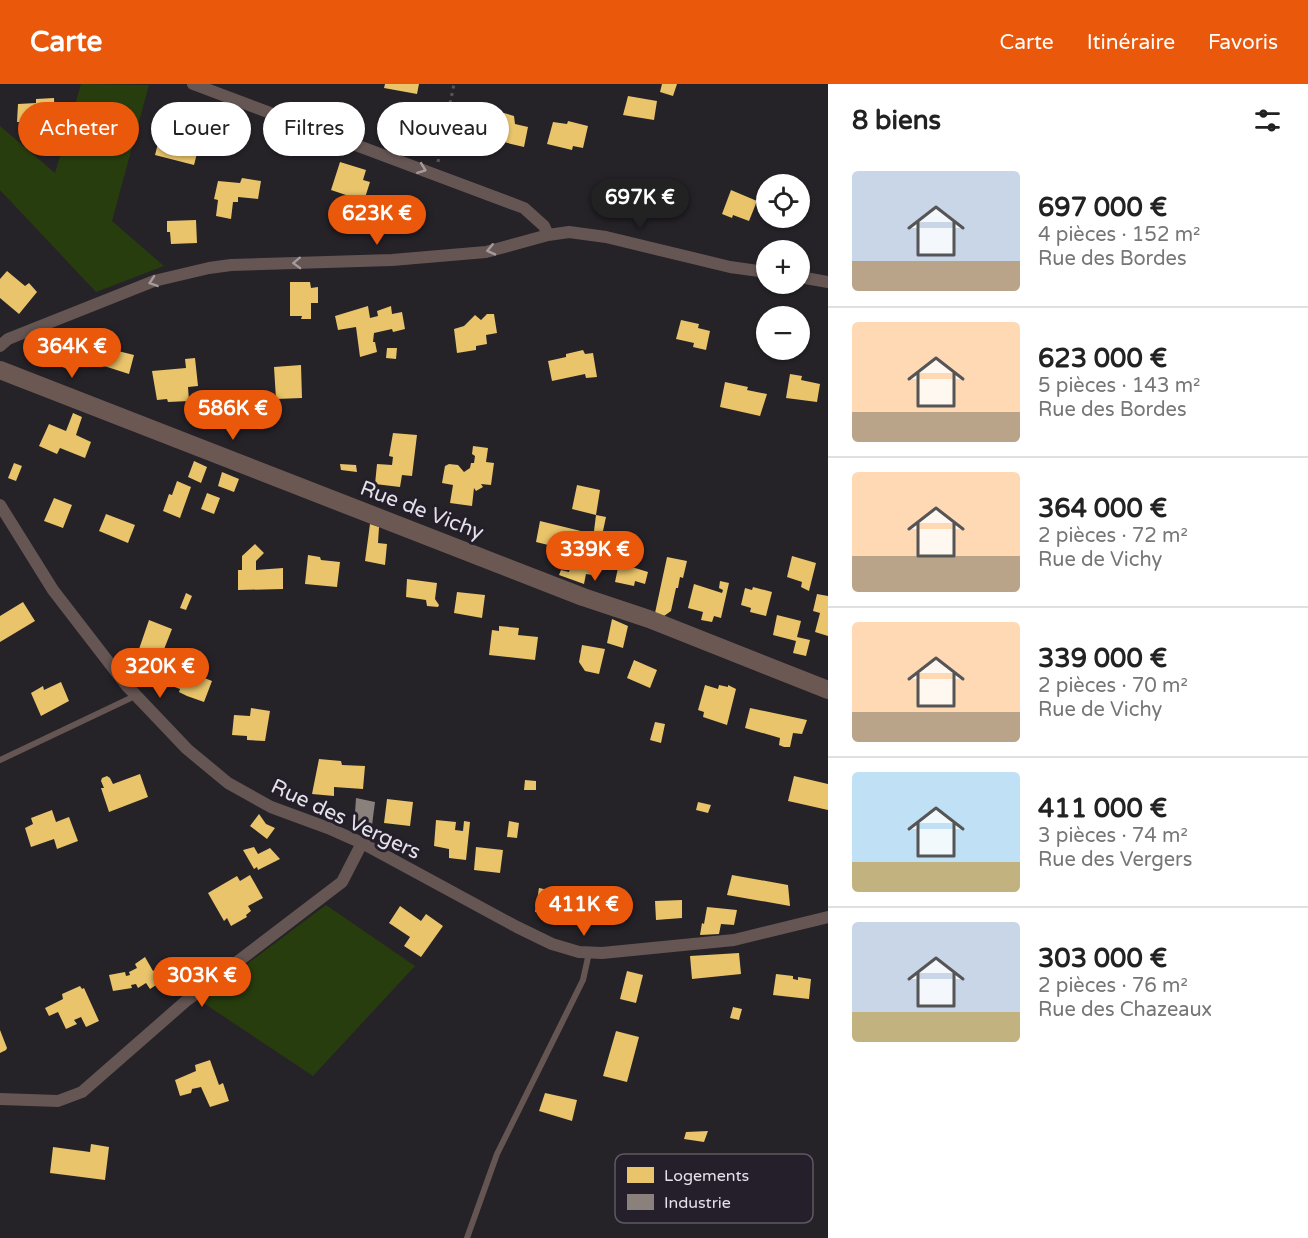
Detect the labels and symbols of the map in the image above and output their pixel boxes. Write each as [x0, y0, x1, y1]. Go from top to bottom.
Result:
one-way arrow [416, 162, 427, 175]
pin: 697K € [591, 179, 689, 230]
pin: 623K € [328, 195, 426, 246]
one-way arrow [487, 242, 497, 255]
one-way arrow [293, 257, 302, 269]
one-way arrow [148, 275, 158, 288]
pin: 364K € [23, 328, 121, 379]
pin: 586K € [184, 390, 282, 441]
street label: Rue de Vichy [356, 475, 487, 545]
pin: 339K € [546, 531, 644, 582]
pin: 320K € [111, 648, 209, 699]
street label: Rue des Vergers [267, 774, 425, 865]
pin: 411K € [535, 886, 633, 937]
pin: 303K € [153, 957, 251, 1008]
legend [615, 1154, 813, 1223]
text: Logements [664, 1166, 749, 1186]
text: Industrie [664, 1193, 731, 1213]

